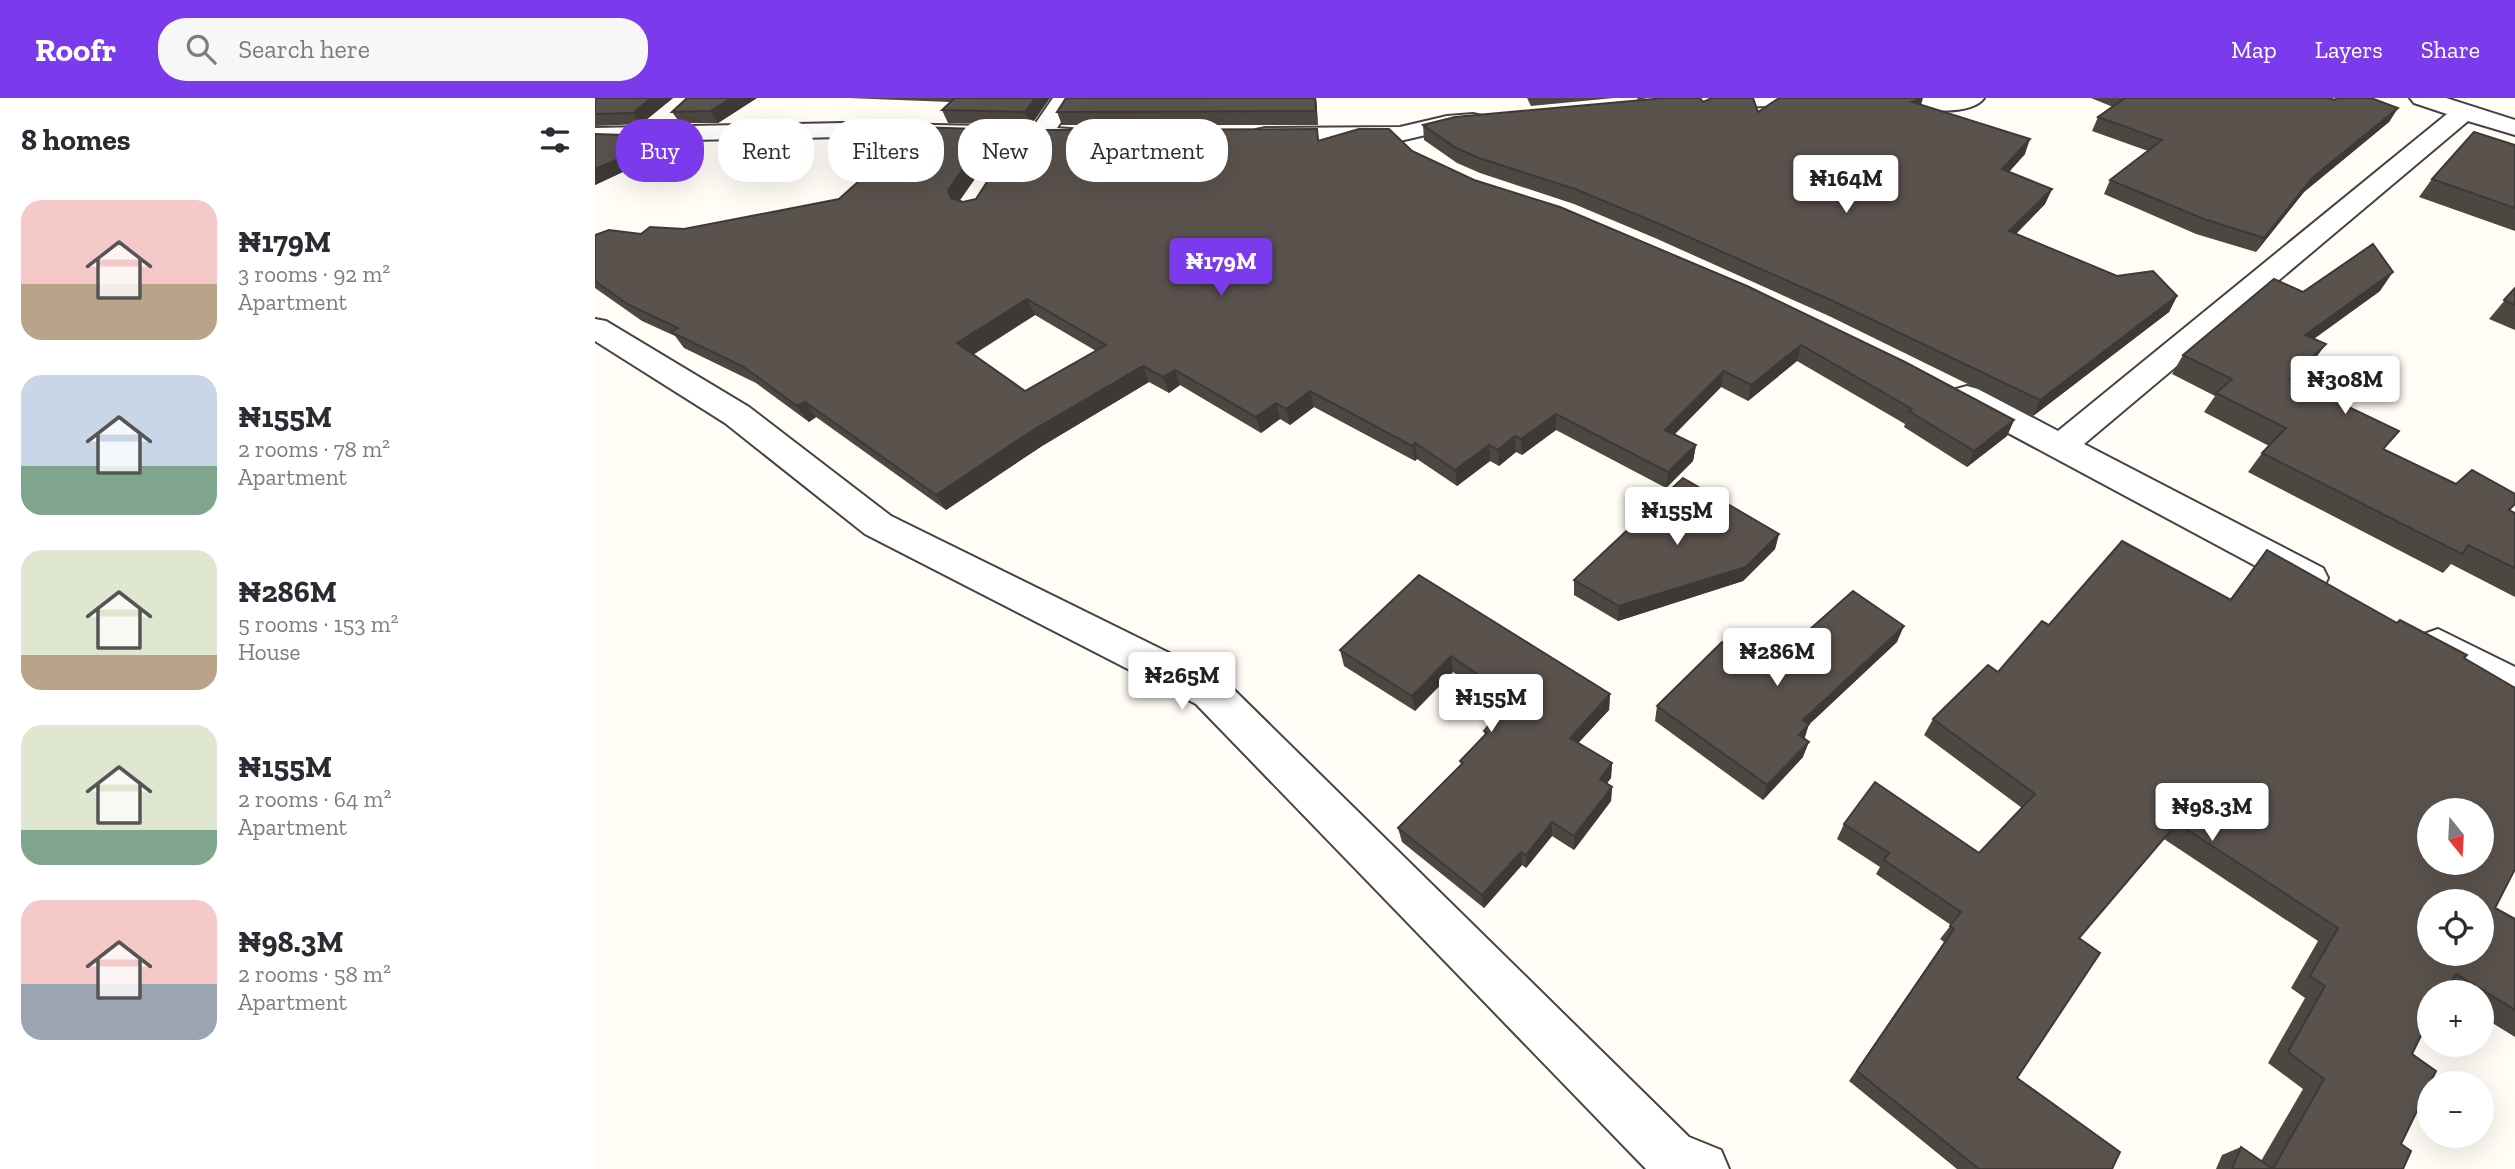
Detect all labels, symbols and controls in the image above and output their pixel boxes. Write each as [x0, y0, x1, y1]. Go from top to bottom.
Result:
search box [158, 18, 648, 81]
text: Roofr [35, 30, 116, 69]
icon: search [182, 30, 220, 68]
text: Search here [238, 33, 370, 65]
text: Map [2231, 35, 2277, 64]
text: Layers [2315, 35, 2383, 64]
text: Share [2421, 35, 2480, 64]
chip: Buy [616, 119, 704, 182]
chip: Rent [718, 119, 814, 182]
chip: Filters [828, 119, 944, 182]
chip: New [958, 119, 1052, 182]
chip: Apartment [1066, 119, 1228, 182]
icon: filters [536, 121, 574, 159]
text: 8 homes [21, 122, 130, 158]
pin: ₦164M [1797, 156, 1895, 215]
text: ₦164M [1809, 164, 1883, 192]
text: ₦179M [238, 224, 331, 260]
icon: home [77, 228, 161, 312]
pin: ₦179M [1172, 238, 1270, 298]
text: ₦179M [1185, 247, 1257, 275]
text: 3 rooms · 92 m² [238, 260, 390, 288]
text: Apartment [238, 288, 347, 316]
pin: ₦308M [2296, 356, 2394, 416]
text: ₦308M [2307, 365, 2383, 393]
text: ₦155M [238, 399, 332, 435]
icon: home [77, 403, 161, 487]
text: 2 rooms · 78 m² [238, 435, 390, 463]
text: Apartment [238, 463, 347, 491]
pin: ₦155M [1628, 488, 1726, 547]
text: ₦155M [1641, 496, 1713, 524]
text: ₦286M [238, 574, 337, 610]
icon: home [77, 578, 161, 662]
text: 5 rooms · 153 m² [238, 610, 399, 638]
pin: ₦286M [1728, 628, 1826, 688]
text: ₦286M [1739, 637, 1815, 665]
text: House [238, 638, 300, 666]
pin: ₦265M [1133, 652, 1231, 712]
text: ₦265M [1144, 661, 1220, 689]
pin: ₦155M [1442, 674, 1540, 734]
text: ₦155M [1455, 683, 1527, 711]
text: ₦155M [238, 749, 332, 785]
icon: home [77, 753, 161, 837]
pin: ₦98.3M [2155, 784, 2269, 843]
text: 2 rooms · 64 m² [238, 785, 391, 813]
text: ₦98.3M [2172, 792, 2252, 820]
north arrow [2417, 798, 2494, 875]
map controls [2417, 798, 2494, 1148]
text: Apartment [238, 813, 347, 841]
button: locate [2417, 889, 2494, 966]
text: ₦98.3M [238, 924, 344, 960]
icon: home [77, 928, 161, 1012]
text: 2 rooms · 58 m² [238, 960, 391, 988]
button: + [2417, 980, 2494, 1057]
text: Apartment [238, 988, 347, 1016]
button: − [2417, 1071, 2494, 1148]

